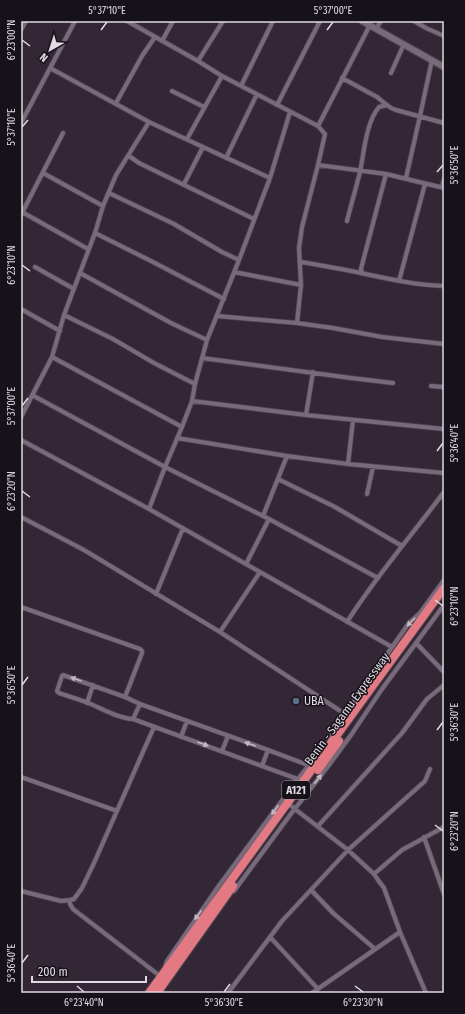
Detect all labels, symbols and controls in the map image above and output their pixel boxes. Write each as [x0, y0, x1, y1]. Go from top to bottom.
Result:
text: 5°37'10"E [88, 5, 126, 17]
text: 5°37'00"E [314, 5, 353, 17]
text: 6°23'00"N [6, 20, 18, 60]
north arrow [30, 30, 70, 70]
text: N [37, 50, 51, 65]
text: 5°37'10"E [6, 108, 18, 146]
text: 5°36'50"E [449, 145, 461, 184]
text: 6°23'10"N [6, 245, 18, 285]
text: 5°37'00"E [6, 386, 18, 425]
text: 5°36'40"E [449, 423, 461, 462]
text: 6°23'20"N [6, 471, 18, 511]
text: 6°23'10"N [449, 586, 461, 626]
one-way arrow [407, 617, 416, 626]
street label: Benin - Sagamu Expressway [302, 650, 393, 768]
text: 5°36'50"E [6, 665, 18, 704]
one-way arrow [69, 676, 81, 682]
place label: UBA [304, 694, 325, 708]
marker: UBA [291, 696, 301, 706]
text: 5°36'30"E [449, 702, 461, 741]
one-way arrow [244, 740, 256, 746]
one-way arrow [197, 742, 209, 748]
one-way arrow [314, 773, 322, 784]
road number: A121 [282, 781, 310, 799]
one-way arrow [271, 805, 279, 816]
text: 6°23'20"N [449, 811, 461, 851]
one-way arrow [195, 910, 203, 920]
text: 5°36'40"E [6, 943, 18, 982]
scale bar [32, 958, 146, 984]
text: 200 m [38, 965, 68, 979]
text: 6°23'40"N [64, 997, 104, 1009]
text: 5°36'30"E [205, 997, 244, 1009]
text: 6°23'30"N [343, 997, 383, 1009]

